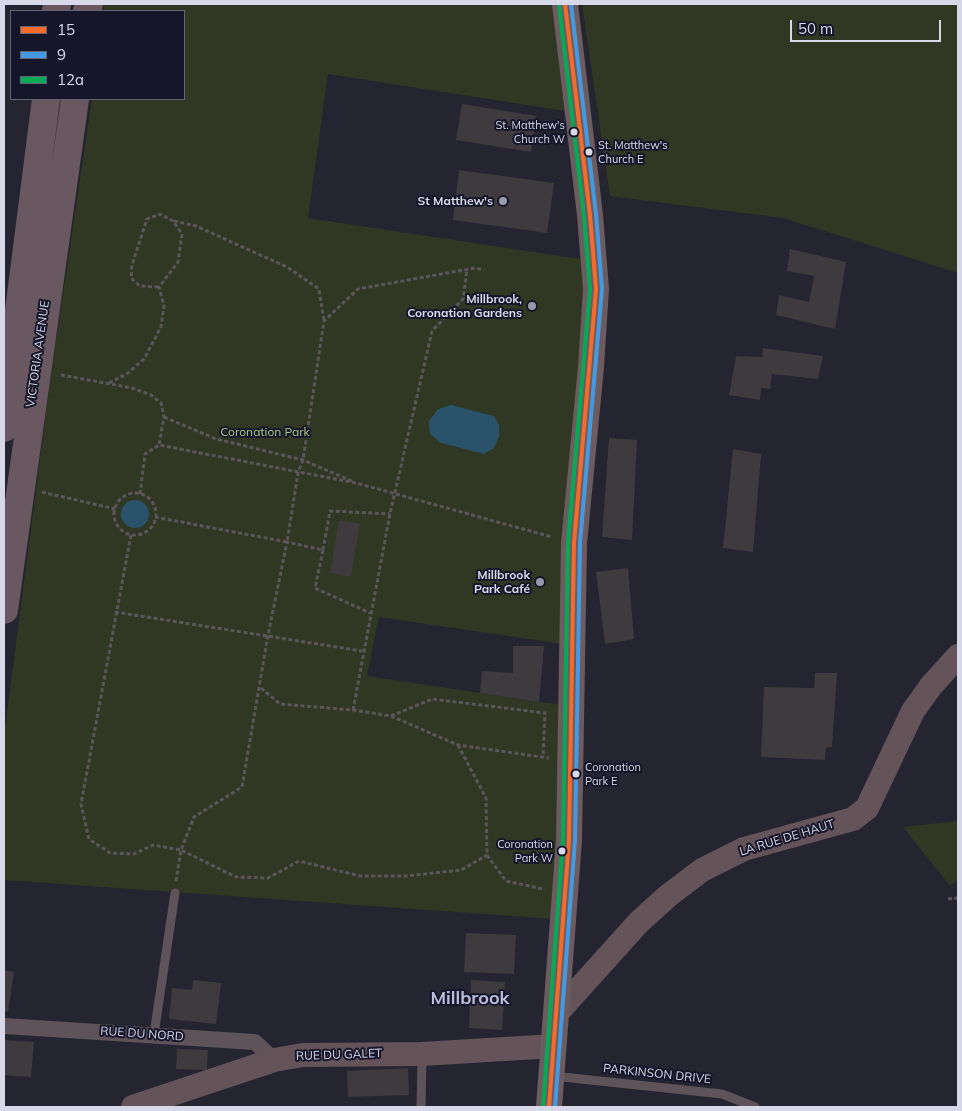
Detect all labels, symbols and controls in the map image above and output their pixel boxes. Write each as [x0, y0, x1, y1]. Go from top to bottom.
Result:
legend [10, 10, 185, 100]
scale bar [792, 10, 943, 42]
text: 50 m [798, 19, 833, 38]
text: 15 [57, 20, 75, 39]
text: 9 [57, 45, 66, 64]
text: 12a [57, 70, 84, 89]
place label: St. Matthew's Church W [495, 119, 565, 145]
marker: St. Matthew's Church W [569, 127, 579, 137]
place label: St. Matthew's Church E [598, 139, 668, 165]
marker: St. Matthew's Church E [584, 147, 594, 157]
place label: St Matthew's [418, 194, 493, 208]
marker: St Matthew's [497, 195, 509, 207]
place label: Millbrook, Coronation Gardens [407, 292, 522, 320]
street label: VICTORIA AVENUE [23, 300, 53, 408]
marker: Millbrook, Coronation Gardens [526, 300, 538, 312]
park label: Coronation Park [220, 425, 310, 439]
place label: Millbrook Park Café [474, 568, 530, 596]
marker: Millbrook Park Café [534, 576, 546, 588]
place label: Coronation Park E [585, 761, 641, 787]
marker: Coronation Park E [571, 769, 581, 779]
street label: LA RUE DE HAUT [738, 817, 836, 859]
place label: Coronation Park W [497, 838, 553, 864]
marker: Coronation Park W [557, 846, 567, 856]
district label: Millbrook [430, 988, 510, 1010]
street label: RUE DU NORD [100, 1024, 184, 1044]
street label: RUE DU GALET [296, 1046, 382, 1064]
street label: PARKINSON DRIVE [602, 1061, 712, 1087]

